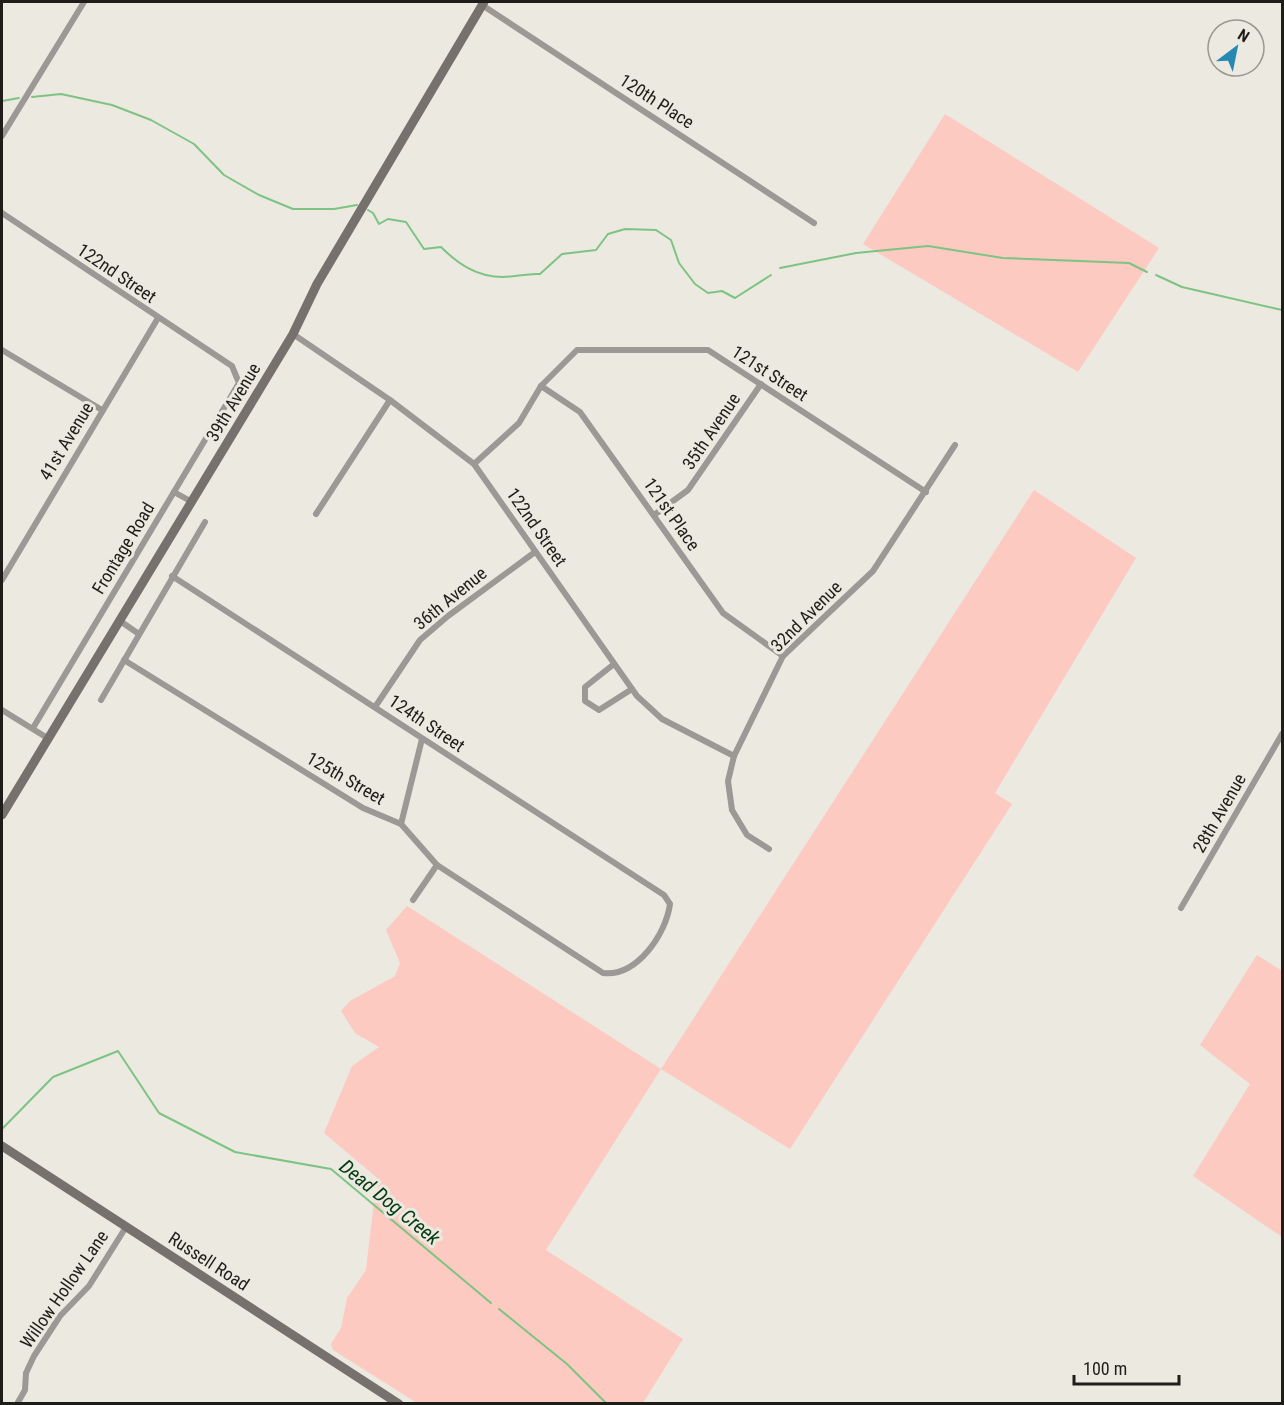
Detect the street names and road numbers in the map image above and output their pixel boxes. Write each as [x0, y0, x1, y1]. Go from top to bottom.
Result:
street label: 120th Place [616, 69, 698, 133]
street label: 122nd Street [74, 239, 160, 307]
street label: 121st Street [728, 341, 812, 405]
street label: 39th Avenue [201, 359, 265, 445]
street label: 35th Avenue [678, 389, 744, 473]
street label: 41st Avenue [35, 398, 97, 484]
street label: 121st Place [639, 474, 705, 554]
street label: 122nd Street [502, 484, 572, 570]
street label: Frontage Road [87, 498, 159, 598]
street label: 36th Avenue [409, 562, 491, 634]
street label: 32nd Avenue [766, 576, 846, 656]
street label: 124th Street [385, 690, 469, 756]
street label: 125th Street [303, 747, 389, 809]
street label: 28th Avenue [1188, 770, 1250, 856]
street label: Willow Hollow Lane [16, 1226, 112, 1352]
street label: Russell Road [165, 1227, 253, 1295]

